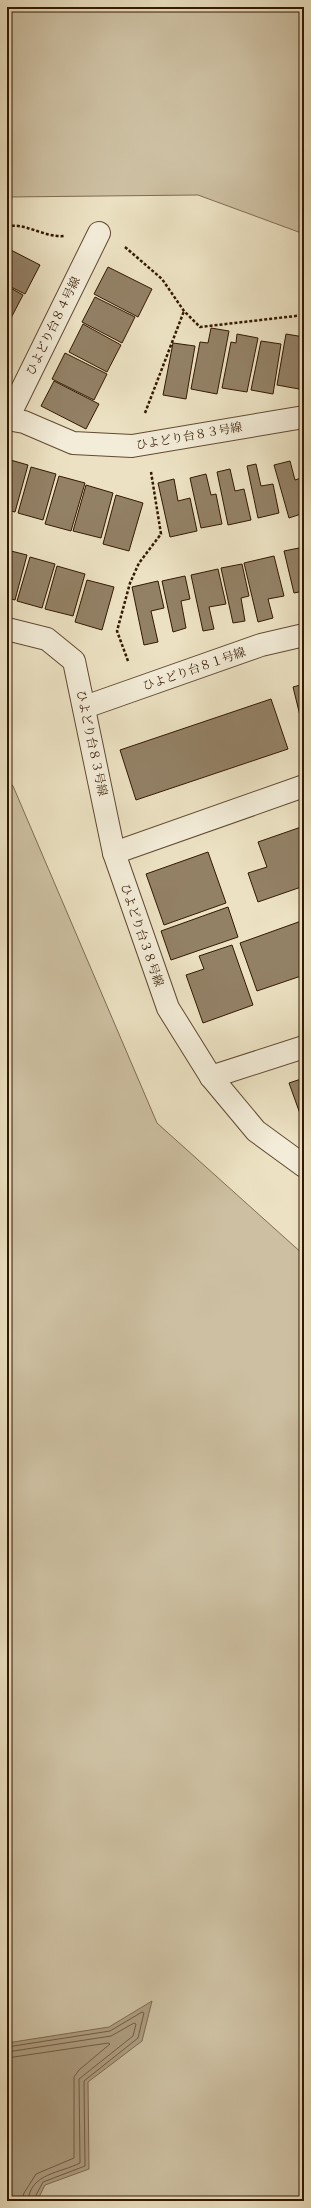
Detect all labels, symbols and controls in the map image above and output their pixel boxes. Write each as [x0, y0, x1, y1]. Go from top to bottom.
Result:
street label: ひよどり台８４号線 [23, 274, 83, 378]
street label: ひよどり台８３号線 [135, 420, 243, 452]
street label: ひよどり台８１号線 [141, 645, 247, 693]
street label: ひよどり台８３号線 [74, 689, 110, 797]
street label: ひよどり台３８号線 [118, 882, 166, 988]

